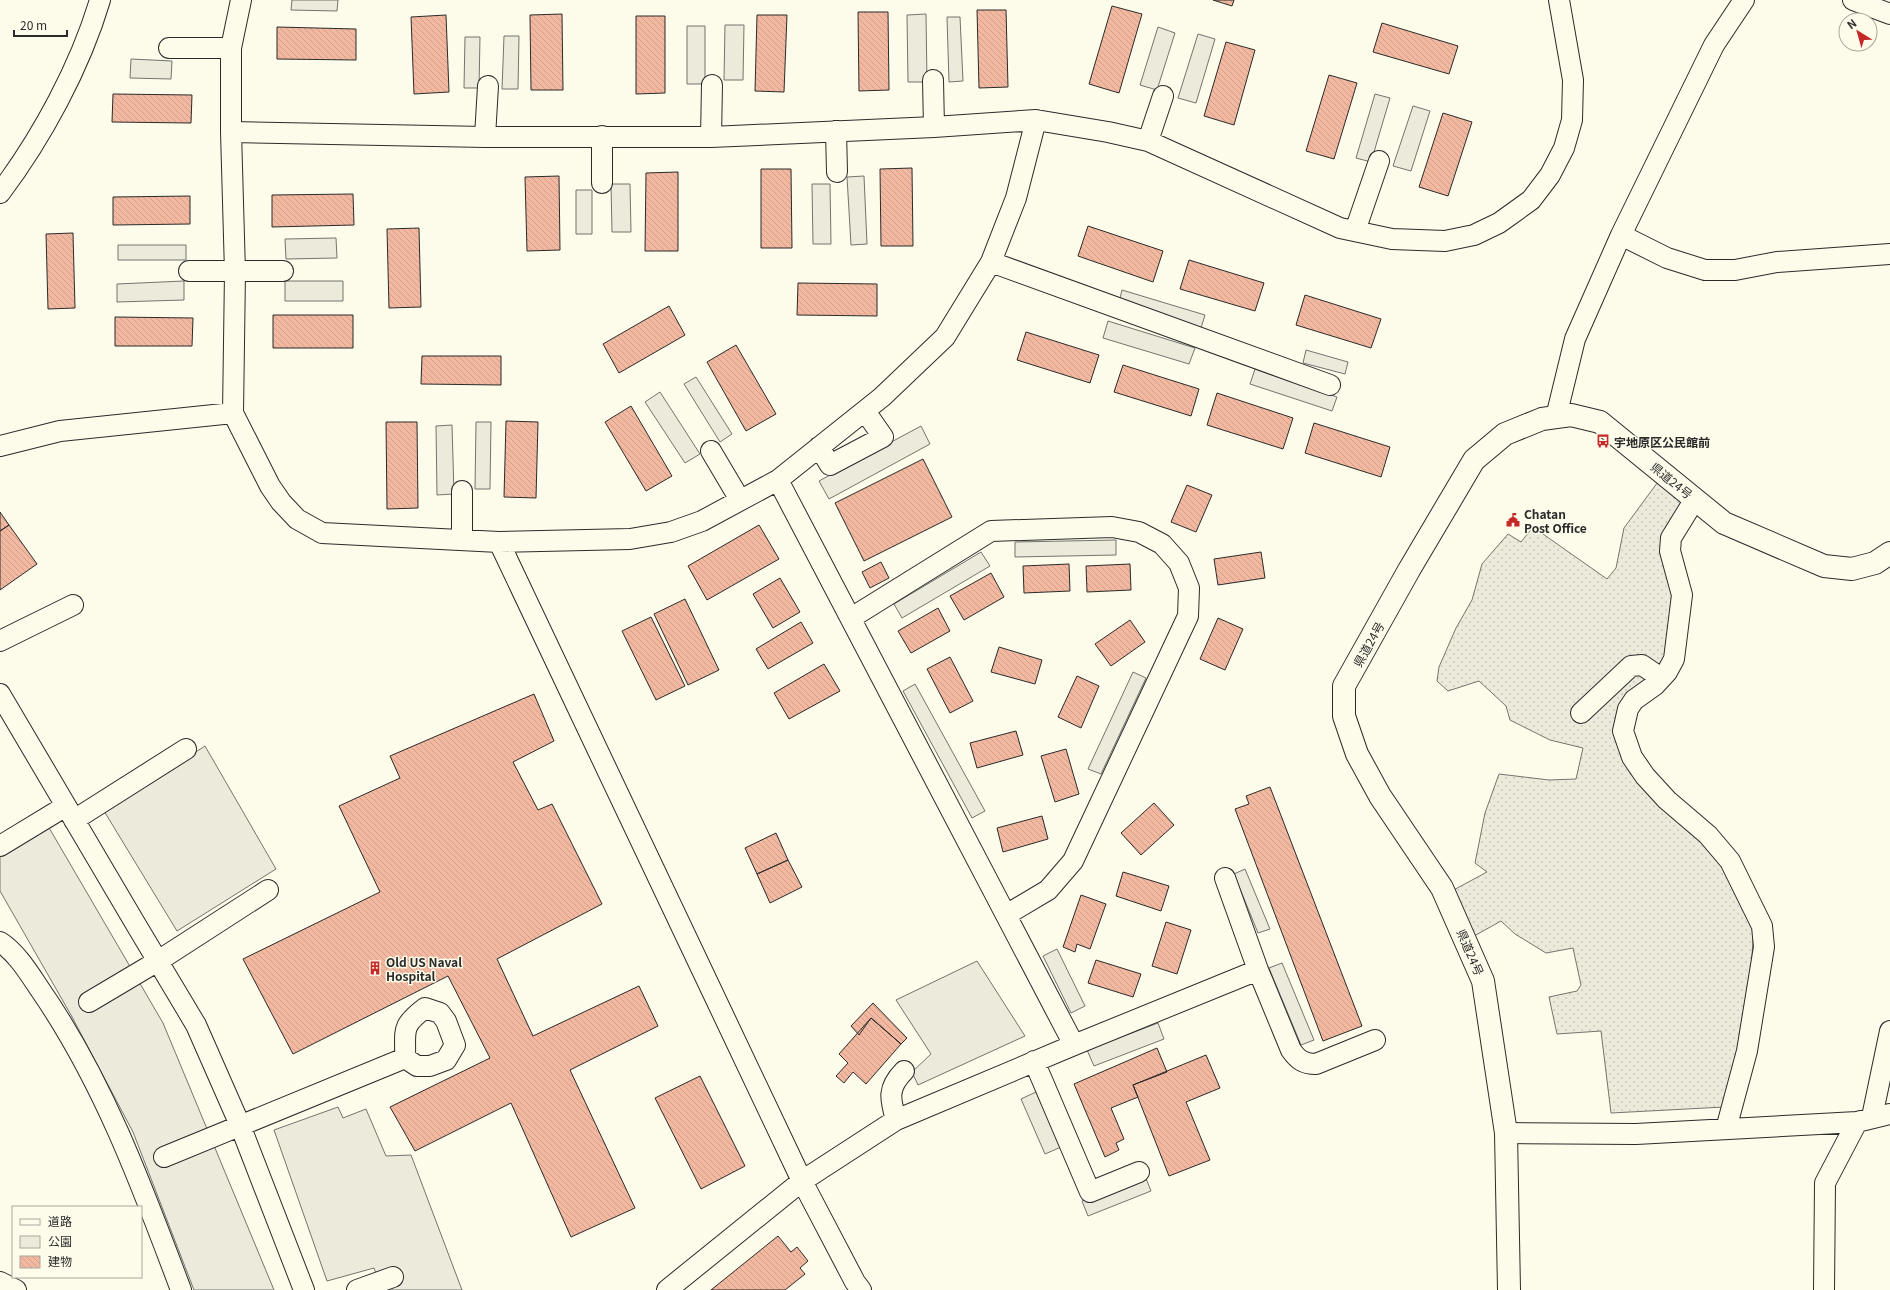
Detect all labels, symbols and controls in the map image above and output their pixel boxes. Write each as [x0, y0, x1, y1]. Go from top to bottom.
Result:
scale bar [14, 12, 67, 38]
north arrow [1838, 12, 1878, 52]
text: N [1843, 14, 1859, 32]
text: 20 m [20, 16, 47, 33]
bus stop icon: 宇地原区公民館前 [1595, 433, 1611, 449]
place label: 宇地原区公民館前 [1614, 433, 1710, 450]
street label: 県道24号 [1647, 458, 1697, 502]
place label: Chatan Post Office [1524, 505, 1587, 536]
public building icon: Chatan Post Office [1505, 512, 1521, 528]
street label: 県道24号 [1349, 618, 1387, 670]
street label: 県道24号 [1454, 926, 1488, 978]
place label: Old US Naval Hospital [386, 953, 462, 984]
building icon: Old US Naval Hospital [367, 960, 383, 976]
legend [12, 1206, 142, 1278]
text: 道路 [48, 1212, 72, 1229]
text: 公園 [48, 1232, 72, 1249]
text: 建物 [48, 1252, 72, 1269]

